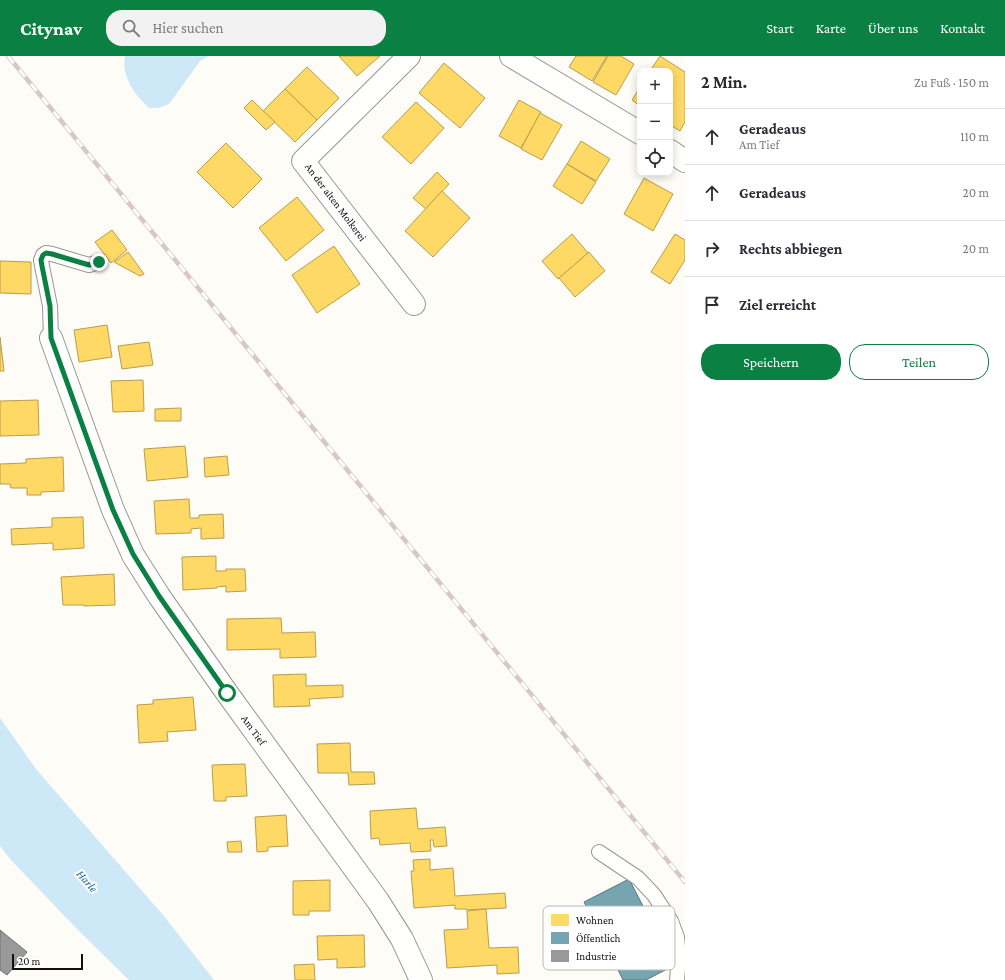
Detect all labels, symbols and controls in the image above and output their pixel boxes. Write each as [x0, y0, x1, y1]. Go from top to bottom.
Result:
search box [106, 10, 386, 46]
icon: search [120, 17, 142, 39]
text: Citynav [20, 18, 82, 39]
text: Hier suchen [152, 20, 224, 36]
text: Start [767, 20, 794, 36]
text: Karte [816, 20, 846, 36]
text: Über uns [868, 20, 918, 36]
text: Kontakt [940, 20, 985, 36]
map controls [637, 68, 673, 176]
button: + [637, 68, 673, 104]
text: 2 Min. [701, 73, 747, 92]
text: Zu Fuß · 150 m [914, 75, 989, 90]
button: − [637, 104, 673, 140]
text: Geradeaus [739, 121, 806, 137]
icon: ahead [701, 126, 723, 148]
text: 110 m [960, 129, 989, 144]
text: Am Tief [739, 137, 779, 152]
button: locate [637, 140, 673, 176]
street label: An der alten Molkerei [303, 161, 369, 243]
icon: ahead [701, 182, 723, 204]
text: Geradeaus [739, 185, 806, 201]
text: 20 m [963, 185, 989, 200]
icon: right [701, 238, 723, 260]
text: Rechts abbiegen [739, 241, 842, 257]
text: 20 m [963, 241, 989, 256]
route end [90, 253, 108, 271]
icon: arrive [701, 294, 723, 316]
text: Ziel erreicht [739, 297, 816, 313]
button: Speichern [701, 344, 841, 380]
button: Teilen [849, 344, 989, 380]
route start [218, 684, 236, 702]
street label: Am Tief [239, 713, 269, 748]
water label: Harle [73, 867, 101, 895]
legend [543, 906, 675, 970]
text: Wohnen [576, 914, 614, 926]
text: Öffentlich [576, 932, 620, 944]
text: Industrie [576, 950, 617, 962]
scale bar [12, 952, 83, 971]
text: 20 m [18, 955, 40, 967]

